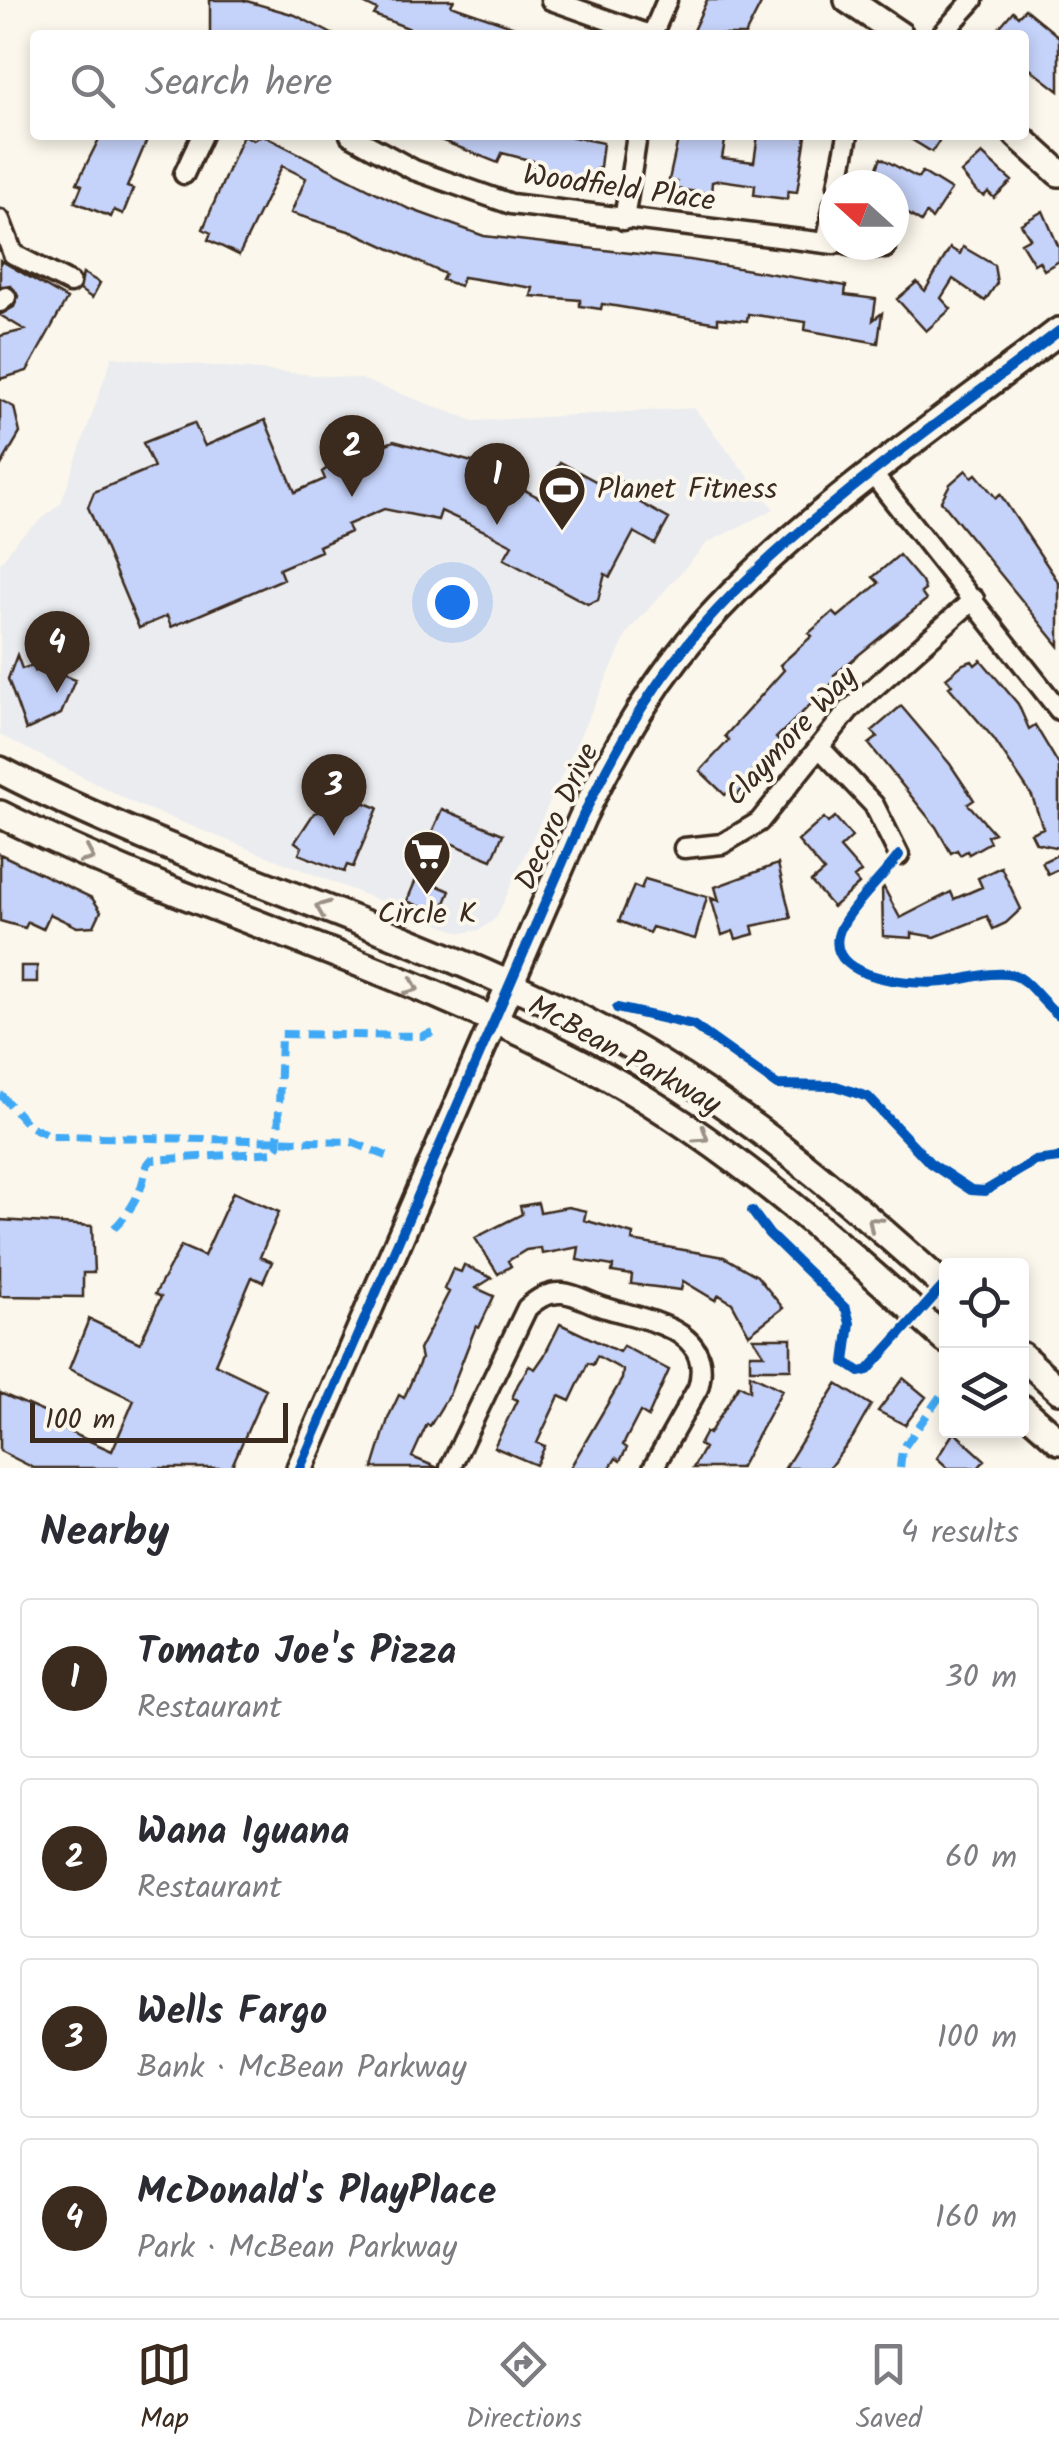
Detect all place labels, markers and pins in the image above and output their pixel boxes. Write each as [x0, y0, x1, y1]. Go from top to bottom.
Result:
pin: 2 [320, 414, 384, 497]
pin: 1 [464, 442, 530, 525]
sports icon: Planet Fitness [536, 464, 588, 532]
place label: Planet Fitness [597, 466, 778, 514]
pin: 4 [24, 610, 90, 693]
pin: 3 [302, 754, 366, 836]
supermarket icon: Circle K [401, 828, 453, 896]
place label: Circle K [378, 891, 477, 939]

